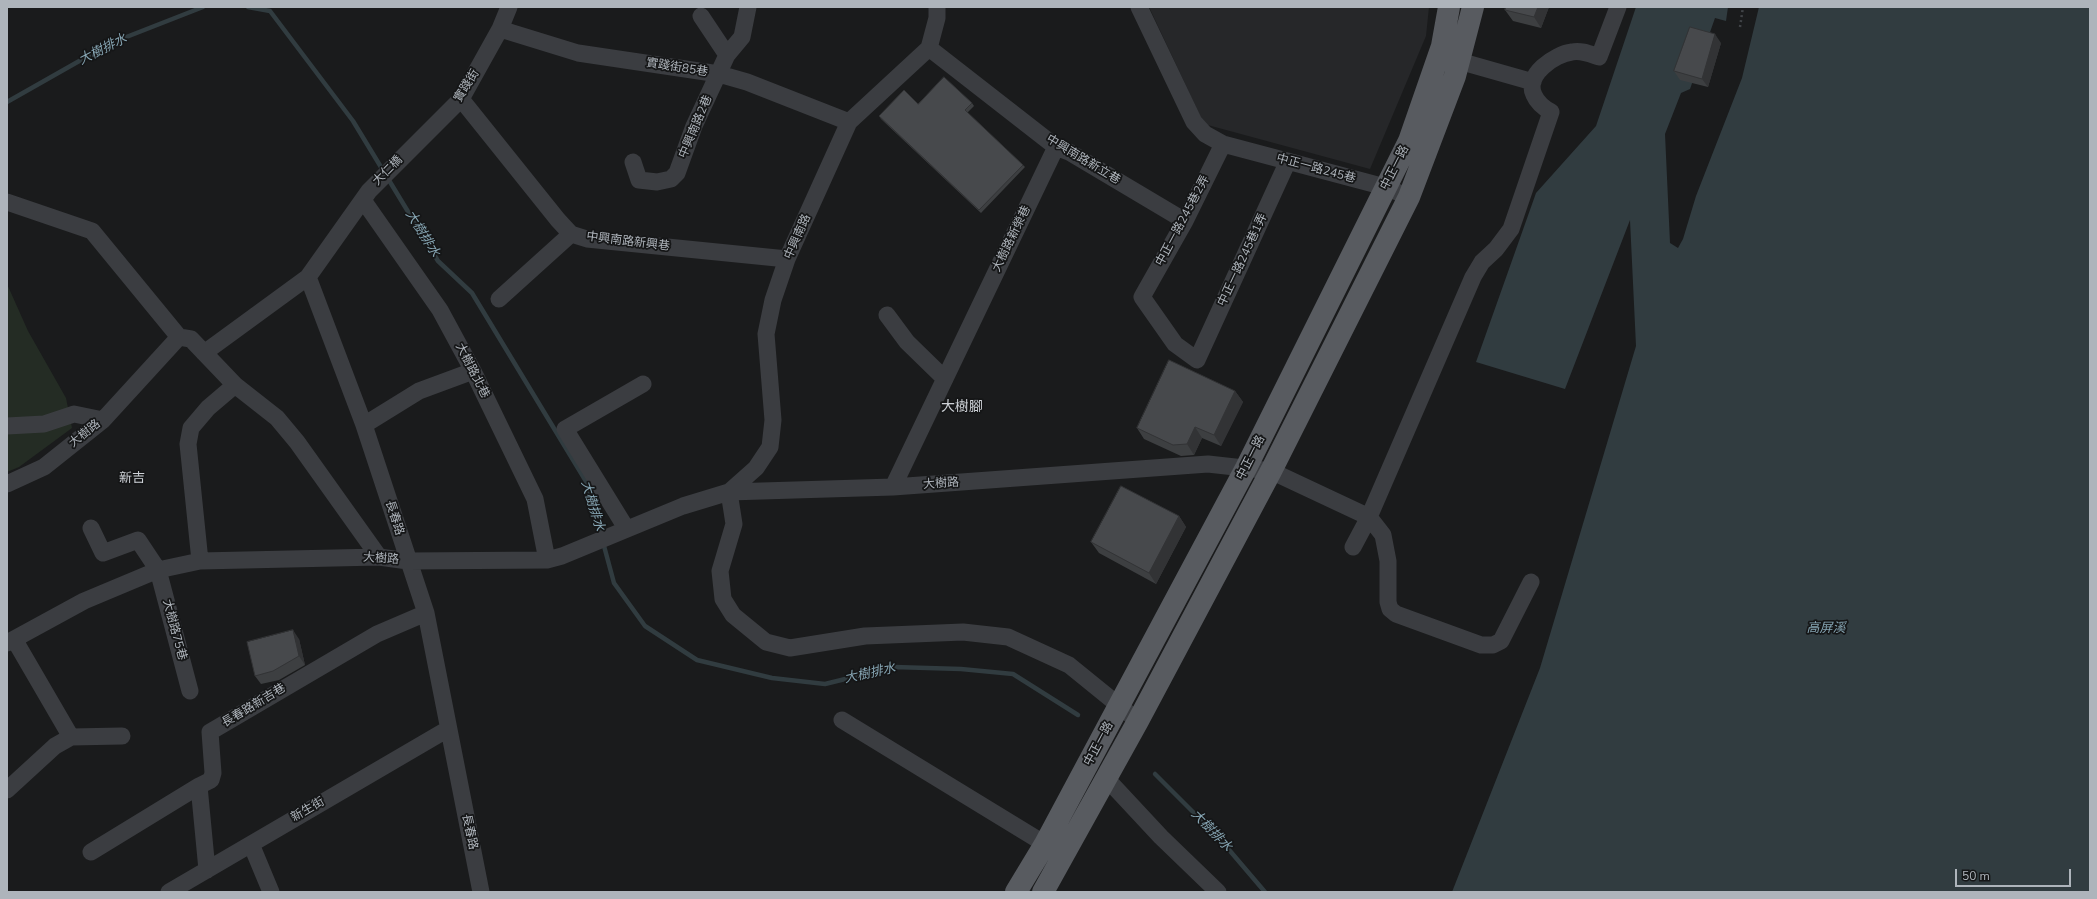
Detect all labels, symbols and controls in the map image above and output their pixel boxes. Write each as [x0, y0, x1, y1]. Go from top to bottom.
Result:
water label: 大樹排水 [76, 31, 130, 69]
street label: 實踐街85巷 [645, 56, 709, 80]
street label: 實踐街 [451, 67, 483, 105]
street label: 中興南路2巷 [676, 93, 716, 161]
street label: 中興南路新立巷 [1043, 132, 1123, 188]
street label: 中正一路 [1378, 143, 1412, 193]
street label: 中正一路245巷 [1275, 151, 1357, 187]
street label: 大仁橋 [370, 153, 406, 189]
street label: 中正一路245巷2弄 [1153, 173, 1213, 269]
street label: 大樹路新榮巷 [990, 203, 1034, 275]
water label: 大樹排水 [402, 208, 442, 260]
street label: 中正一路245巷1弄 [1215, 211, 1271, 309]
street label: 中興南路 [782, 212, 814, 262]
street label: 中興南路新興巷 [585, 230, 671, 254]
street label: 大樹路北巷 [452, 341, 492, 401]
district label: 大樹腳 [941, 400, 983, 416]
street label: 大樹路 [66, 417, 104, 451]
street label: 中正一路 [1234, 433, 1268, 483]
district label: 新吉 [119, 471, 145, 487]
street label: 大樹路 [923, 476, 959, 492]
water label: 大樹排水 [577, 479, 607, 533]
street label: 長春路 [382, 499, 406, 537]
street label: 大樹路 [363, 551, 399, 567]
street label: 大樹路75巷 [159, 598, 189, 662]
water label: 高屏溪 [1807, 621, 1845, 637]
water label: 大樹排水 [843, 661, 897, 687]
street label: 長春路新吉巷 [219, 681, 289, 731]
street label: 中正一路 [1081, 719, 1117, 769]
street label: 新生街 [289, 795, 327, 825]
water label: 大樹排水 [1187, 807, 1235, 855]
street label: 長春路 [458, 813, 480, 851]
scale bar [1957, 861, 2073, 887]
text: 50 m [1962, 868, 1990, 884]

